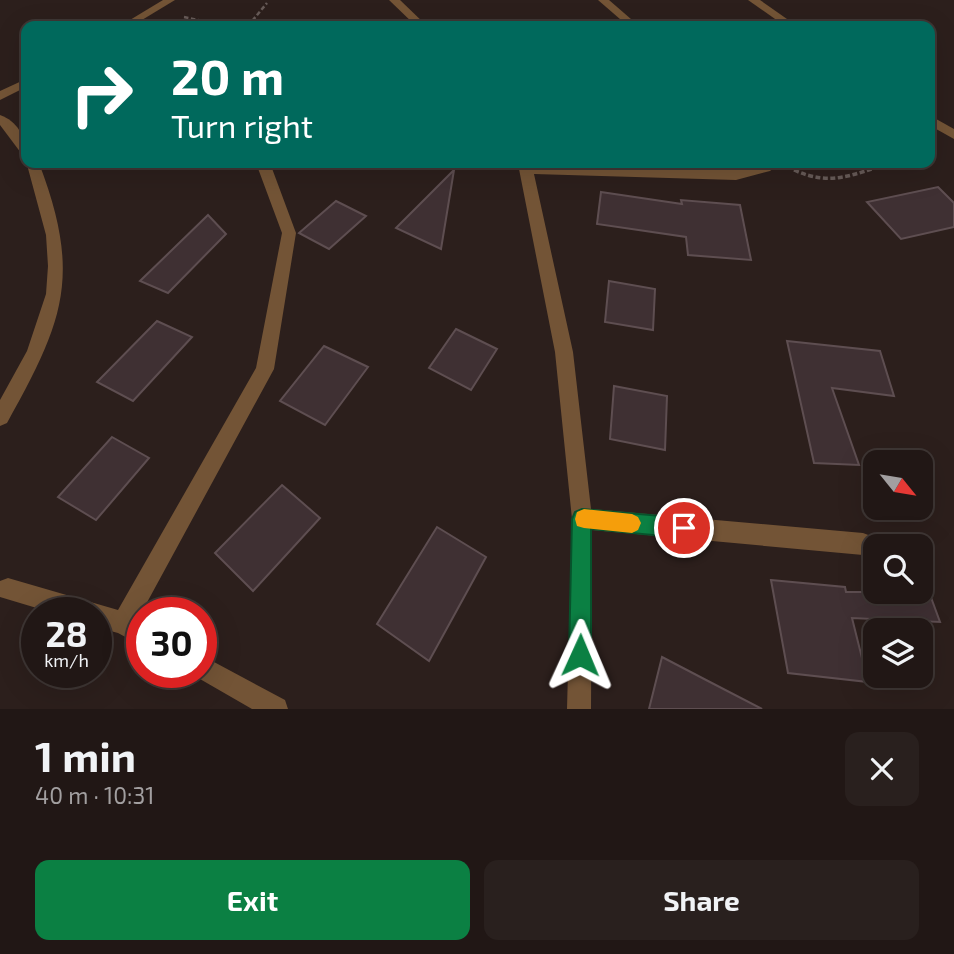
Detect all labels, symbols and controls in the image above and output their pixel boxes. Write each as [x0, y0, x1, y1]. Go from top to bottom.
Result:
text: 20 m [171, 46, 284, 105]
icon: right [56, 49, 147, 140]
text: Turn right [171, 106, 313, 144]
north arrow [863, 450, 933, 520]
map controls [863, 450, 933, 688]
pin [654, 498, 714, 558]
icon: arrive [665, 509, 703, 547]
button: search [863, 534, 933, 604]
speed limit sign: 30 [126, 597, 217, 688]
text: 28 [45, 612, 88, 654]
position arrow [543, 618, 617, 692]
button: layers [863, 618, 933, 688]
text: km/h [44, 649, 89, 671]
text: 1 min [35, 730, 136, 780]
button: close [845, 732, 919, 806]
text: 40 m · 10:31 [35, 781, 154, 809]
button: Exit [35, 860, 470, 940]
button: Share [484, 860, 919, 940]

